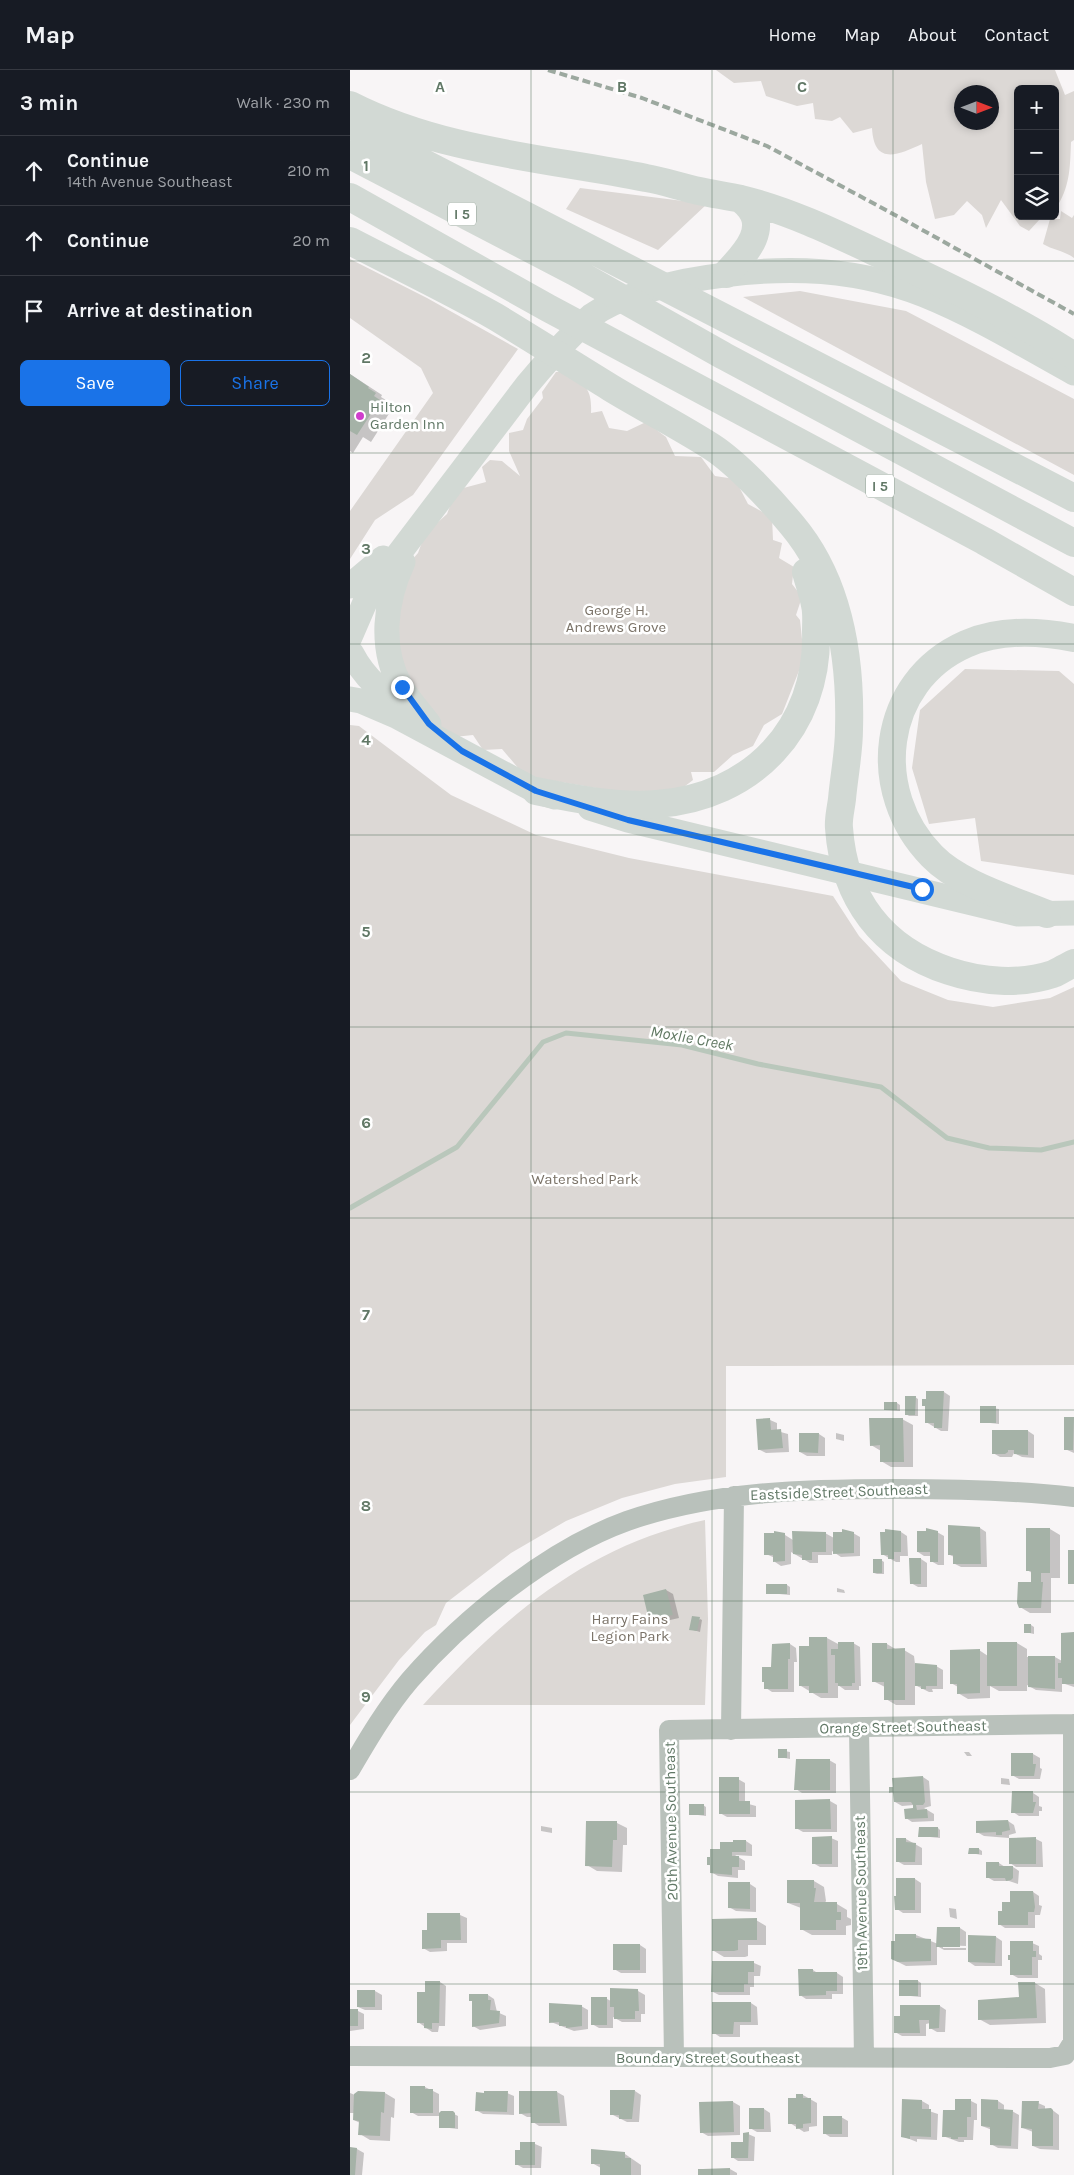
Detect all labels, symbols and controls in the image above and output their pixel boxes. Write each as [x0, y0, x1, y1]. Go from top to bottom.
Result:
text: Map [25, 21, 75, 49]
text: Home [768, 24, 816, 46]
text: Map [844, 24, 880, 46]
text: About [908, 24, 957, 46]
text: Contact [985, 24, 1049, 46]
text: A [435, 77, 445, 96]
text: B [617, 77, 627, 96]
text: C [797, 77, 807, 96]
north arrow [954, 85, 999, 130]
map controls [1014, 85, 1059, 220]
button: + [1014, 85, 1059, 130]
text: 3 min [20, 91, 78, 115]
text: Walk · 230 m [236, 93, 330, 112]
button: − [1014, 130, 1059, 175]
text: Continue [67, 150, 149, 172]
text: 1 [363, 156, 369, 175]
icon: ahead [20, 157, 48, 185]
text: 210 m [287, 161, 330, 180]
text: 14th Avenue Southeast [67, 172, 232, 191]
button: layers [1014, 175, 1059, 220]
road number: I 5 [448, 202, 476, 226]
icon: ahead [20, 227, 48, 255]
text: Continue [67, 230, 149, 252]
text: 20 m [292, 231, 330, 250]
icon: arrive [20, 297, 48, 325]
text: Arrive at destination [67, 300, 253, 322]
text: 2 [361, 348, 371, 367]
button: Save [20, 360, 170, 406]
button: Share [180, 360, 330, 406]
place label: Hilton Garden Inn [370, 398, 445, 433]
marker: Hilton Garden Inn [354, 410, 366, 422]
road number: I 5 [866, 474, 894, 498]
text: 3 [361, 539, 371, 558]
park label: George H. Andrews Grove [566, 601, 666, 636]
route end [391, 676, 414, 699]
text: 4 [361, 730, 371, 749]
route start [911, 878, 934, 901]
text: 5 [361, 922, 371, 941]
water label: Moxlie Creek [649, 1021, 736, 1055]
text: 6 [361, 1113, 371, 1132]
park label: Watershed Park [531, 1170, 639, 1188]
text: 7 [362, 1305, 370, 1324]
street label: Eastside Street Southeast [750, 1480, 929, 1504]
text: 8 [361, 1496, 371, 1515]
park label: Harry Fains Legion Park [591, 1610, 669, 1645]
text: 9 [361, 1687, 371, 1706]
street label: Orange Street Southeast [819, 1717, 987, 1737]
street label: 20th Avenue Southeast [661, 1741, 681, 1901]
street label: 19th Avenue Southeast [851, 1815, 871, 1971]
street label: Boundary Street Southeast [616, 2049, 800, 2067]

